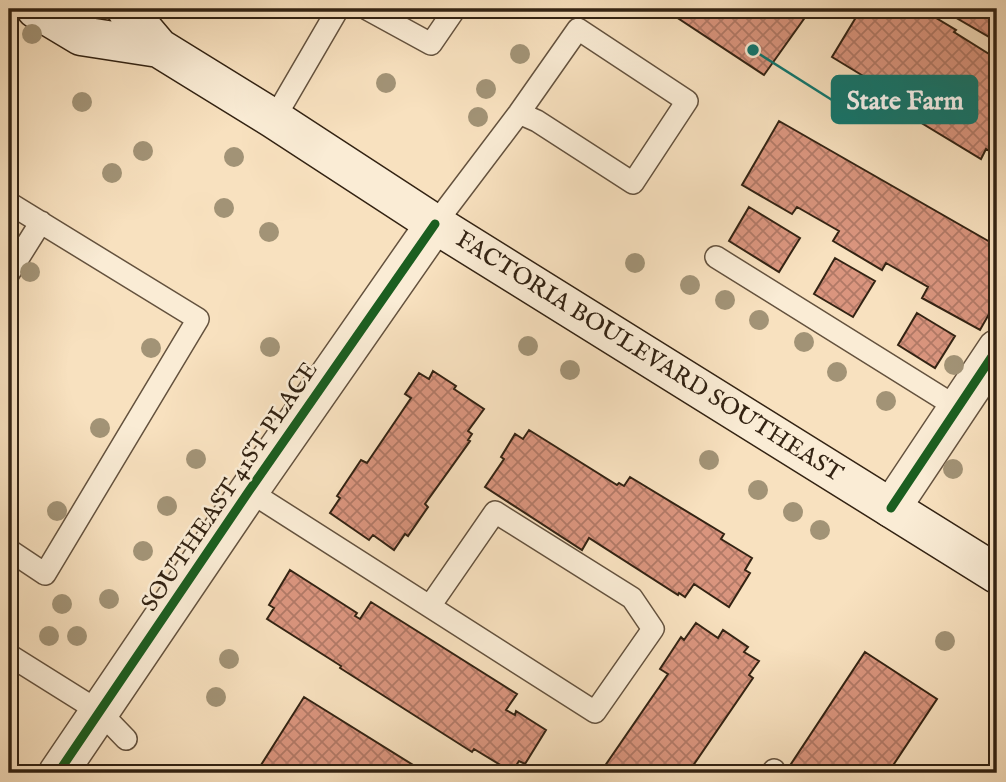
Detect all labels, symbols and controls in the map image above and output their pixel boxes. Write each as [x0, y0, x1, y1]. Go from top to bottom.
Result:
callout: State Farm [832, 76, 977, 123]
text: State Farm [846, 85, 964, 118]
street label: FACTORIA BOULEVARD SOUTHEAST [450, 224, 849, 490]
street label: SOUTHEAST 41ST PLACE [135, 356, 325, 618]

